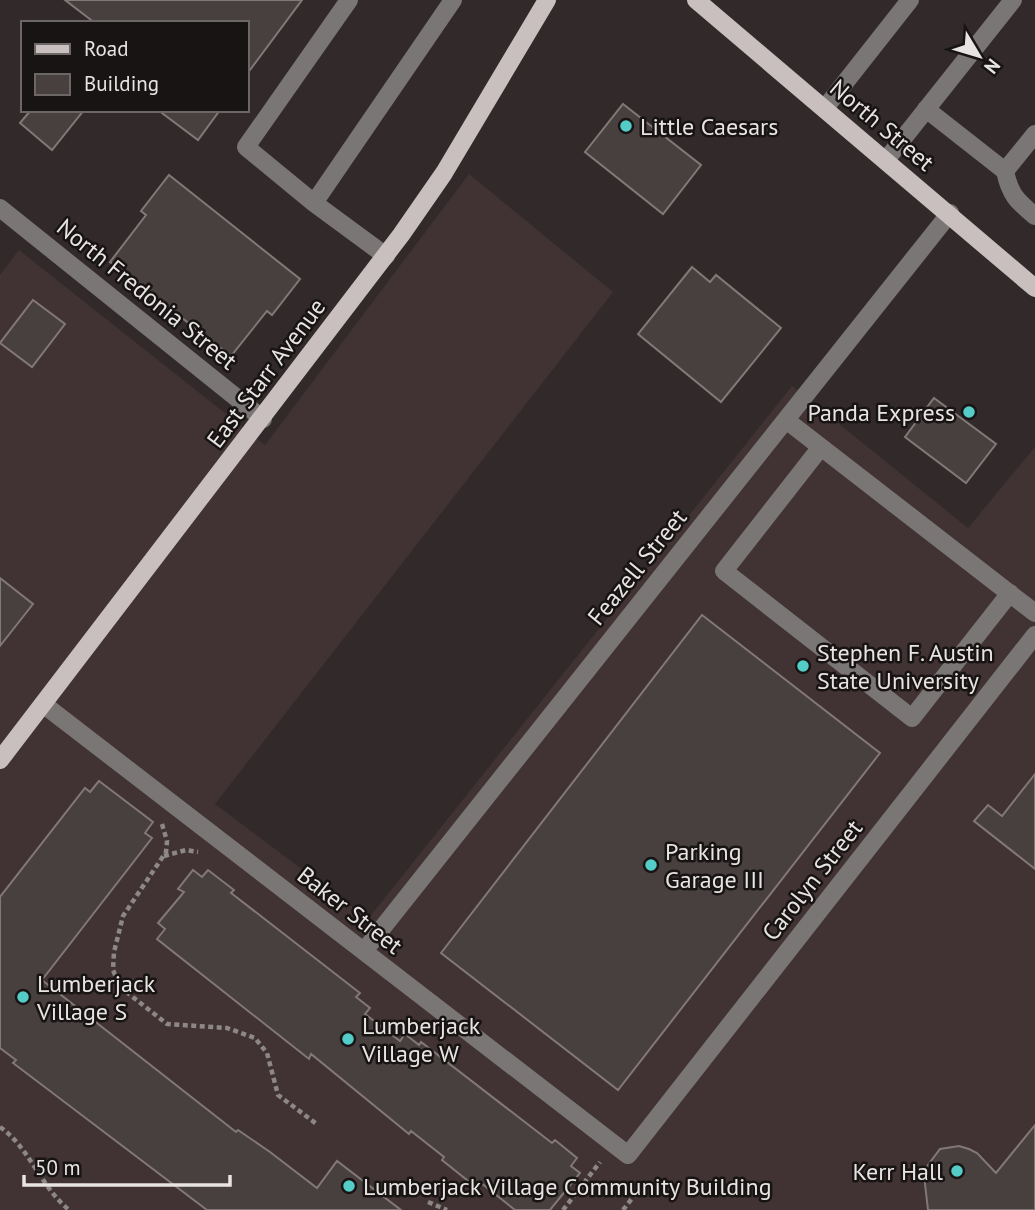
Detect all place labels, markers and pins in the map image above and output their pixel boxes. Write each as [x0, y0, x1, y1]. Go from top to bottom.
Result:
place label: Little Caesars [640, 111, 778, 142]
marker: Little Caesars [618, 118, 634, 134]
place label: Panda Express [807, 397, 955, 428]
marker: Panda Express [961, 404, 977, 420]
place label: Stephen F. Austin State University [817, 637, 994, 696]
marker: Stephen F. Austin State University [795, 658, 811, 674]
place label: Parking Garage III [665, 836, 764, 895]
marker: Parking Garage III [643, 857, 659, 873]
place label: Lumberjack Village S [36, 968, 156, 1027]
marker: Lumberjack Village S [15, 989, 31, 1005]
place label: Lumberjack Village W [361, 1010, 481, 1069]
marker: Lumberjack Village W [340, 1031, 356, 1047]
place label: Kerr Hall [853, 1156, 943, 1187]
marker: Kerr Hall [949, 1163, 965, 1179]
place label: Lumberjack Village Community Building [363, 1171, 772, 1202]
marker: Lumberjack Village Community Building [341, 1178, 357, 1194]

